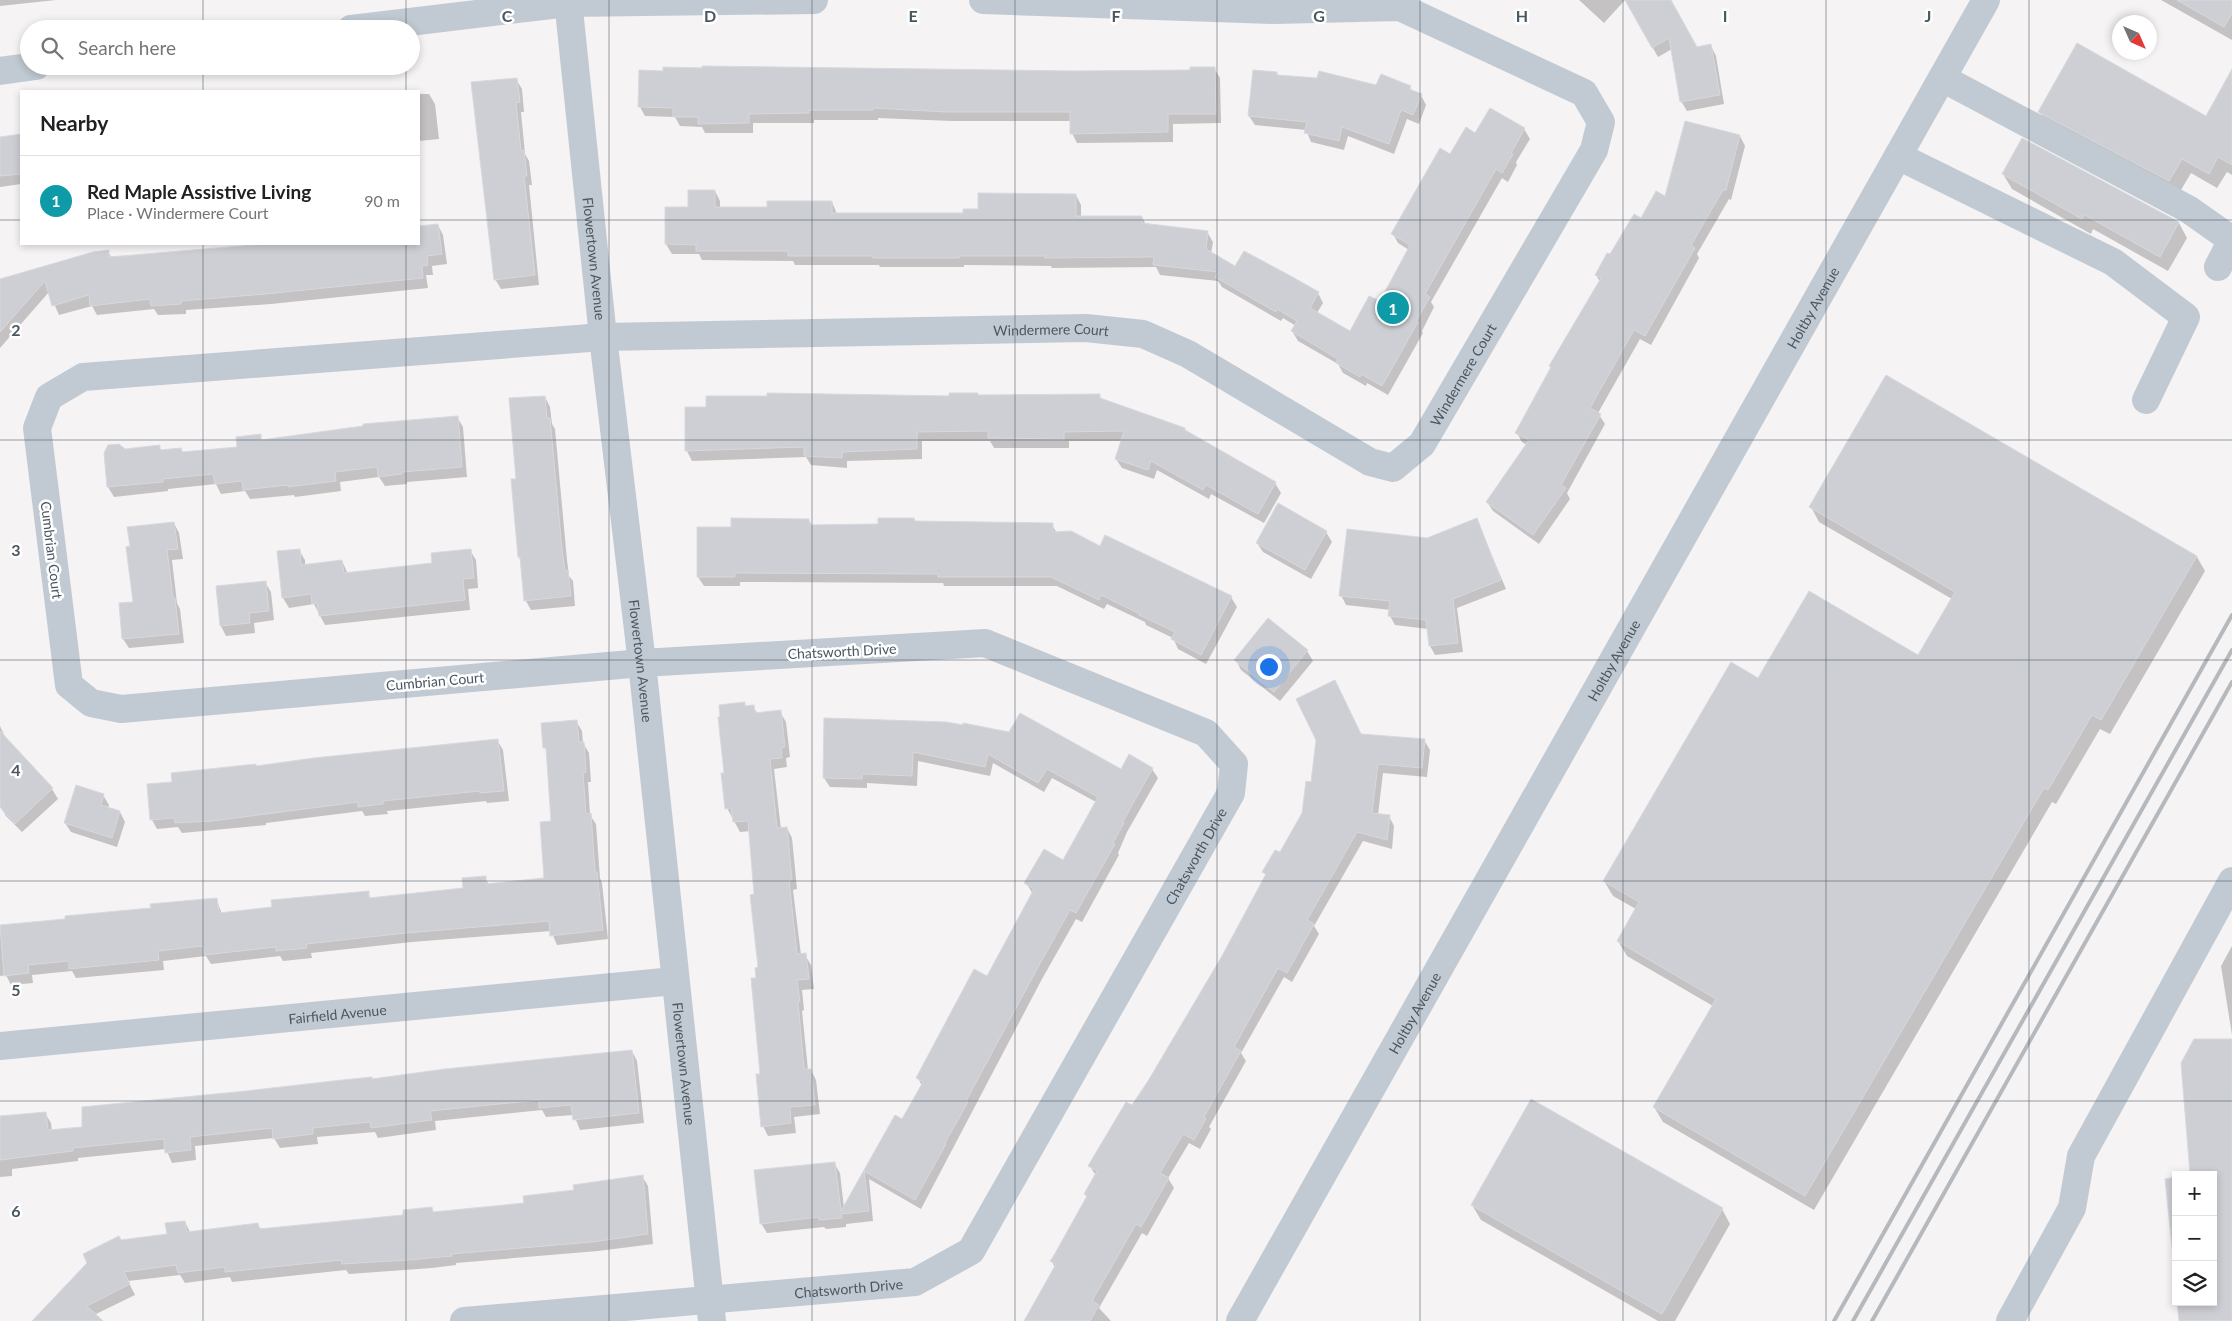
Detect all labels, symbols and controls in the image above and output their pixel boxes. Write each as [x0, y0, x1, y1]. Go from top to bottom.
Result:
text: C [502, 6, 513, 25]
text: D [704, 6, 716, 25]
text: E [908, 6, 918, 25]
text: F [1111, 6, 1121, 25]
text: G [1313, 6, 1325, 25]
text: H [1516, 6, 1528, 25]
text: I [1723, 6, 1727, 25]
text: J [1925, 6, 1931, 25]
north arrow [2112, 15, 2157, 60]
search box [20, 20, 420, 75]
icon: search [38, 34, 66, 62]
text: Search here [78, 36, 176, 59]
text: Nearby [40, 110, 108, 135]
text: Red Maple Assistive Living [87, 180, 311, 203]
text: 1 [51, 191, 61, 210]
text: 90 m [364, 191, 400, 210]
street label: Flowertown Avenue [580, 196, 610, 321]
text: Place · Windermere Court [87, 203, 269, 222]
street label: Holtby Avenue [1783, 264, 1842, 351]
pin: 1 [1377, 289, 1409, 327]
street label: Windermere Court [993, 319, 1110, 339]
text: 2 [11, 320, 21, 339]
street label: Windermere Court [1426, 320, 1499, 429]
street label: Cumbrian Court [38, 500, 66, 600]
text: 3 [11, 540, 21, 559]
street label: Flowertown Avenue [626, 599, 657, 723]
street label: Holtby Avenue [1583, 616, 1643, 704]
street label: Chatsworth Drive [787, 640, 897, 662]
your location [1256, 654, 1282, 680]
street label: Cumbrian Court [385, 668, 485, 694]
text: 4 [11, 760, 21, 779]
street label: Chatsworth Drive [1161, 804, 1230, 907]
street label: Holtby Avenue [1384, 969, 1444, 1056]
text: 5 [11, 980, 21, 999]
street label: Fairfield Avenue [288, 1000, 387, 1027]
street label: Flowertown Avenue [670, 1001, 700, 1126]
map controls [2172, 1171, 2217, 1306]
button: + [2172, 1171, 2217, 1216]
text: 6 [11, 1201, 21, 1220]
button: − [2172, 1216, 2217, 1261]
button: layers [2172, 1261, 2217, 1306]
street label: Chatsworth Drive [794, 1275, 904, 1301]

